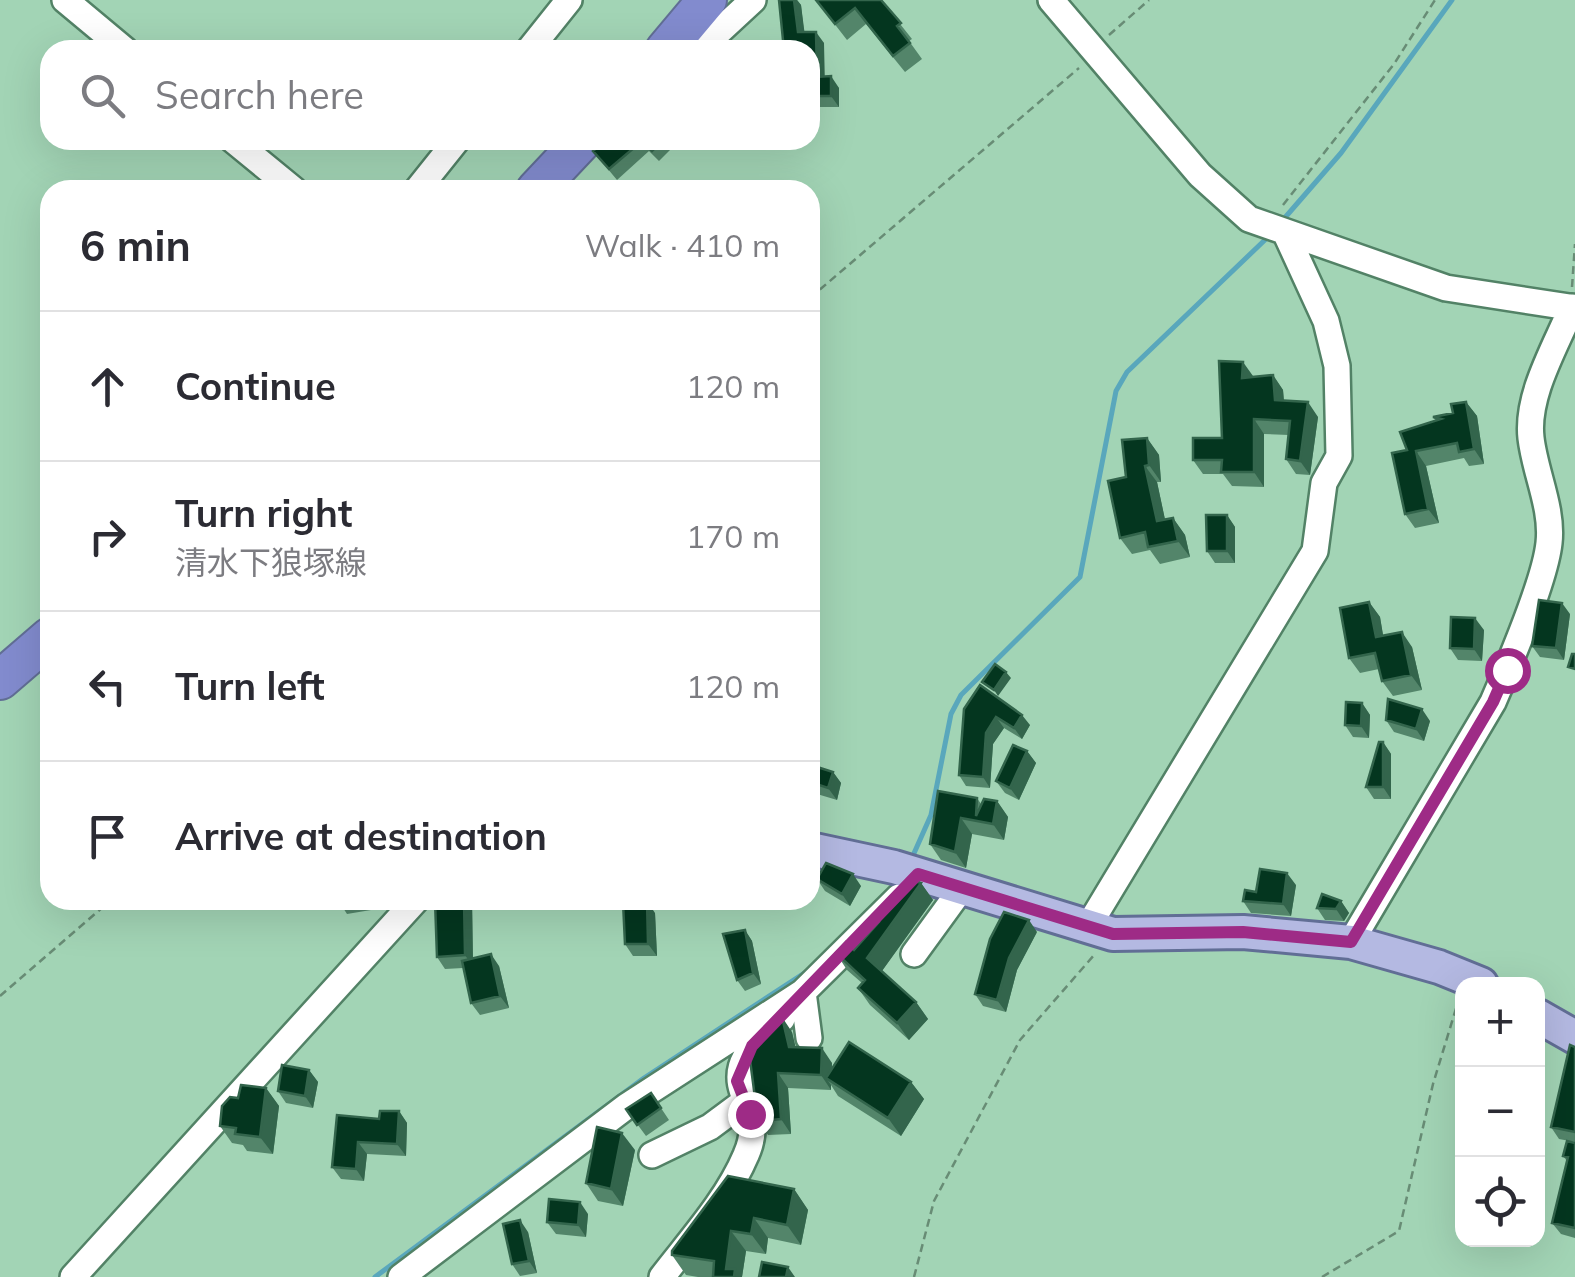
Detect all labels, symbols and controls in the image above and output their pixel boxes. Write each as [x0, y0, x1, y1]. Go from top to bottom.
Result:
search box [40, 40, 820, 150]
icon: search [75, 68, 130, 123]
text: Search here [155, 71, 364, 119]
text: 6 min [80, 219, 191, 272]
text: Walk · 410 m [585, 225, 780, 265]
icon: ahead [80, 359, 135, 414]
text: Continue [175, 362, 336, 410]
text: 120 m [686, 366, 780, 406]
text: Turn right [175, 489, 352, 537]
icon: right [80, 509, 135, 564]
text: 170 m [686, 516, 780, 556]
text: 清水下狼塚線 [175, 542, 367, 582]
route start [1485, 648, 1531, 694]
icon: left [80, 659, 135, 714]
text: Turn left [175, 662, 325, 710]
text: 120 m [686, 666, 780, 706]
icon: arrive [80, 809, 135, 864]
text: Arrive at destination [175, 812, 547, 860]
map controls [1455, 977, 1545, 1247]
button: + [1455, 977, 1545, 1067]
button: − [1455, 1067, 1545, 1157]
route end [728, 1092, 774, 1138]
button: locate [1455, 1157, 1545, 1247]

